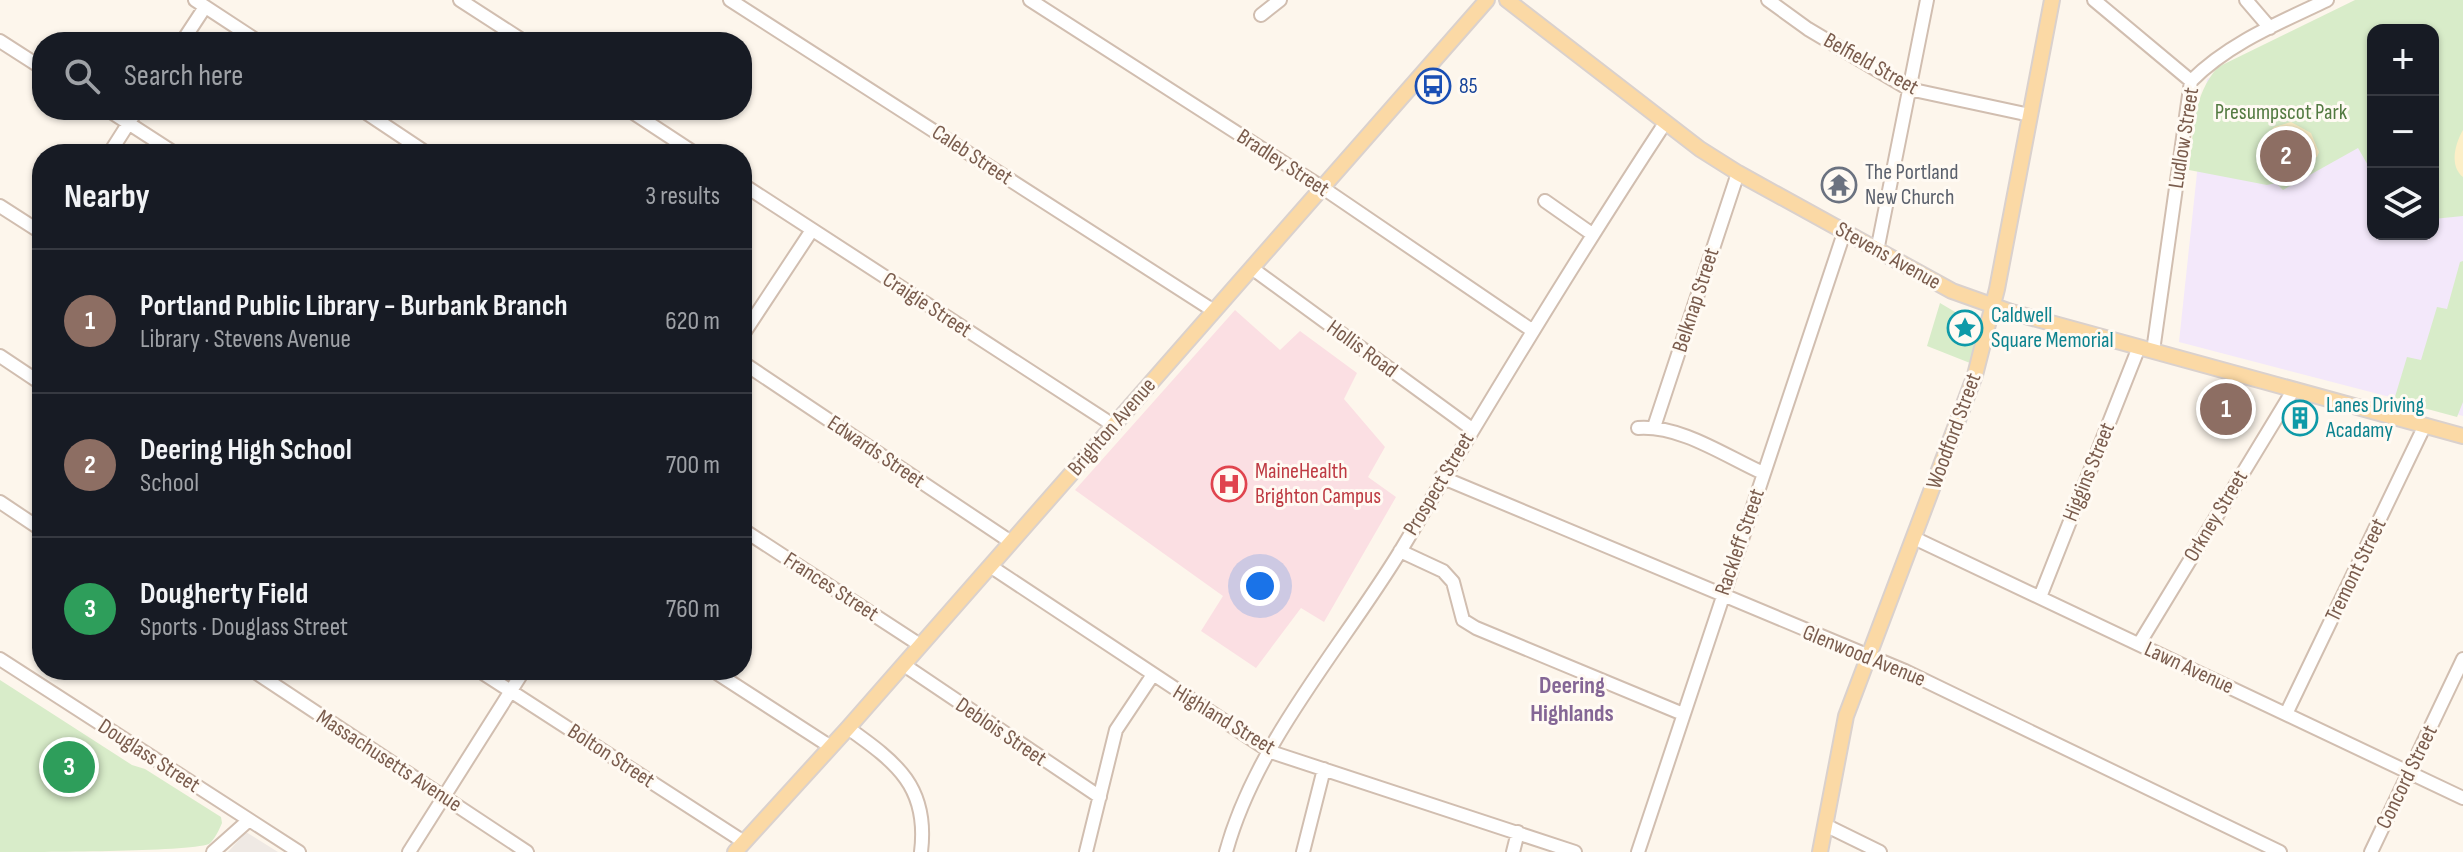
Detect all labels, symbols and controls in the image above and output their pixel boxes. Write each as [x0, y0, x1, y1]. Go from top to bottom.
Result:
map controls [2367, 24, 2439, 240]
button: + [2367, 24, 2439, 96]
street label: Belfield Street [1819, 27, 1923, 101]
search box [32, 32, 752, 120]
icon: search [60, 54, 104, 98]
text: Search here [124, 58, 243, 94]
bus stop icon: 85 [1414, 67, 1452, 105]
place label: 85 [1459, 73, 1478, 100]
street label: Ludlow Street [2163, 85, 2205, 190]
button: − [2367, 96, 2439, 168]
park label: Presumpscot Park [2215, 99, 2348, 126]
street label: Caleb Street [927, 119, 1018, 191]
street label: Bradley Street [1232, 123, 1334, 203]
pin: 2 [2260, 126, 2312, 186]
place label: The Portland New Church [1865, 159, 1958, 211]
temple icon: The Portland New Church [1820, 166, 1858, 204]
button: layers [2367, 168, 2439, 240]
text: Nearby [64, 176, 150, 217]
text: 3 results [645, 181, 720, 212]
street label: Stevens Avenue [1831, 216, 1945, 296]
street label: Belknap Street [1666, 244, 1726, 356]
street label: Craigie Street [877, 266, 977, 344]
text: Portland Public Library - Burbank Branch [140, 288, 568, 324]
place label: Caldwell Square Memorial [1991, 302, 2114, 354]
text: 1 [85, 306, 95, 337]
text: 620 m [665, 306, 720, 337]
place icon: Caldwell Square Memorial [1946, 309, 1984, 347]
street label: Hollis Road [1321, 314, 1403, 384]
text: Library · Stevens Avenue [140, 324, 351, 355]
street label: Woodford Street [1921, 369, 1988, 493]
street label: Brighton Avenue [1062, 373, 1162, 481]
pin: 1 [2200, 379, 2252, 439]
place label: Lanes Driving Acadamy [2325, 392, 2425, 444]
building icon: Lanes Driving Acadamy [2281, 399, 2319, 437]
street label: Edwards Street [822, 410, 930, 495]
street label: Higgins Street [2057, 418, 2121, 525]
street label: Prospect Street [1398, 427, 1480, 540]
text: Deering High School [140, 432, 352, 468]
text: 2 [84, 450, 96, 481]
text: 700 m [666, 450, 720, 481]
place label: MaineHealth Brighton Campus [1255, 458, 1381, 510]
hospital icon: MaineHealth Brighton Campus [1210, 465, 1248, 503]
street label: Orkney Street [2178, 465, 2254, 567]
text: School [140, 468, 199, 499]
street label: Rackleff Street [1709, 485, 1771, 599]
street label: Tremont Street [2319, 514, 2393, 626]
street label: Frances Street [779, 546, 884, 628]
your location [1240, 566, 1280, 606]
text: Dougherty Field [140, 576, 308, 612]
text: 3 [84, 594, 96, 625]
text: 760 m [666, 594, 720, 625]
text: Sports · Douglass Street [140, 612, 348, 643]
street label: Glenwood Avenue [1799, 619, 1929, 693]
street label: Lawn Avenue [2140, 636, 2238, 700]
district label: Deering Highlands [1530, 671, 1614, 728]
street label: Highland Street [1168, 679, 1280, 761]
street label: Deblois Street [950, 692, 1052, 772]
street label: Massachusetts Avenue [311, 704, 467, 818]
street label: Douglass Street [93, 713, 205, 799]
street label: Bolton Street [563, 718, 660, 794]
street label: Concord Street [2370, 721, 2444, 833]
pin: 3 [43, 737, 95, 797]

